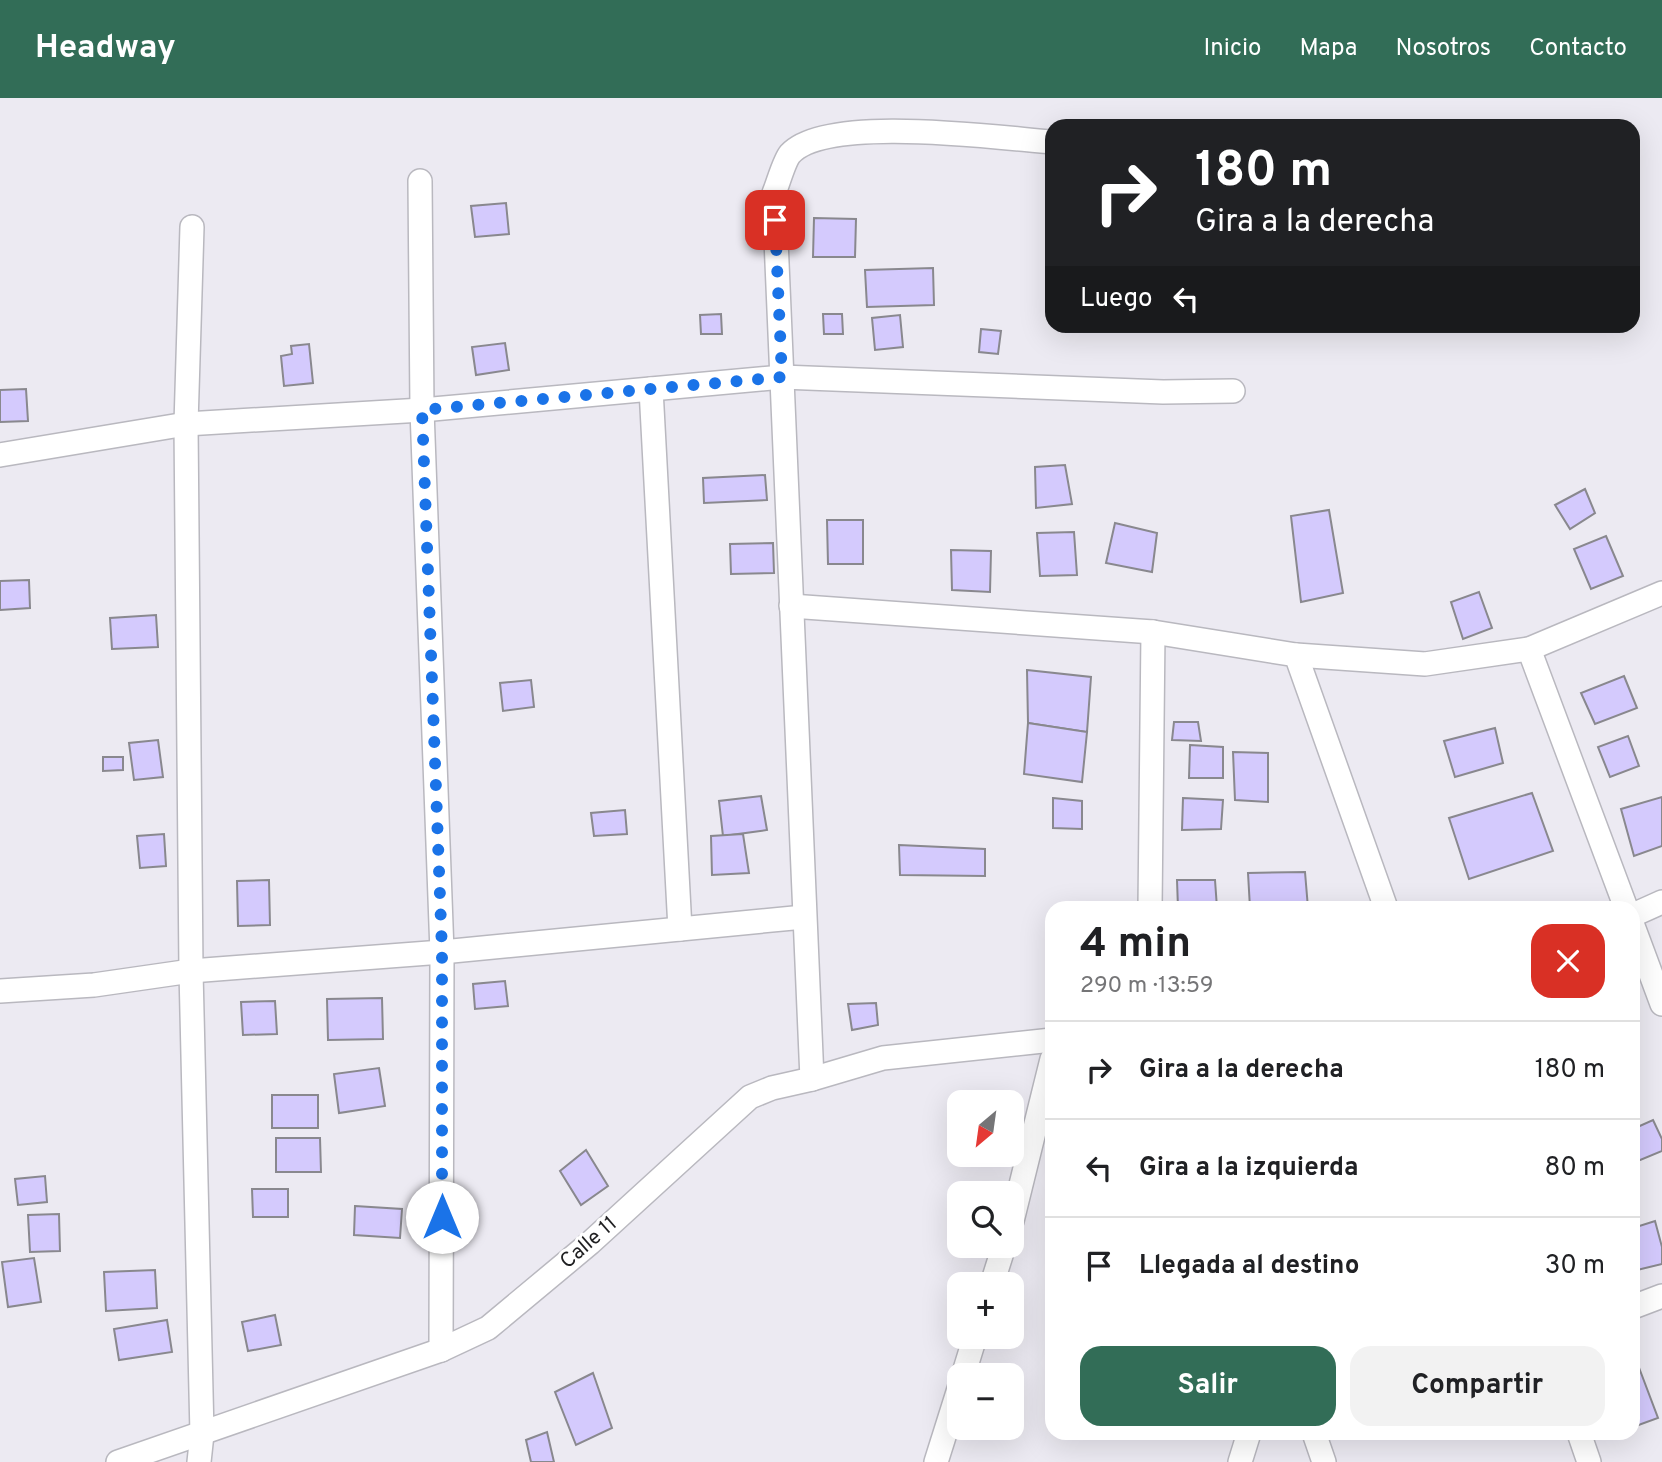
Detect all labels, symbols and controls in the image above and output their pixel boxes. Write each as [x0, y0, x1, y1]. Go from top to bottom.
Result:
text: Headway [35, 28, 176, 70]
text: Inicio [1204, 34, 1261, 64]
text: Mapa [1299, 34, 1358, 64]
text: Nosotros [1396, 34, 1491, 64]
text: Contacto [1529, 34, 1627, 64]
text: 180 m [1195, 142, 1332, 204]
icon: right [1080, 147, 1171, 238]
pin [745, 190, 805, 250]
icon: arrive [756, 201, 794, 239]
text: Gira a la derecha [1195, 203, 1434, 243]
icon: left [1167, 280, 1205, 318]
text: Luego [1080, 283, 1153, 316]
text: 4 min [1080, 919, 1191, 972]
button: close [1531, 924, 1605, 998]
text: 290 m · 13:59 [1080, 972, 1213, 1001]
icon: right [1080, 1051, 1118, 1089]
text: Gira a la derecha [1139, 1054, 1344, 1087]
text: 180 m [1535, 1054, 1605, 1087]
north arrow [947, 1090, 1024, 1167]
map controls [947, 1090, 1024, 1440]
icon: left [1080, 1149, 1118, 1187]
text: Gira a la izquierda [1139, 1152, 1358, 1185]
text: 80 m [1545, 1152, 1605, 1185]
position arrow [405, 1180, 479, 1254]
button: search [947, 1181, 1024, 1258]
street label: Calle 11 [555, 1211, 623, 1275]
icon: arrive [1080, 1247, 1118, 1285]
text: Llegada al destino [1139, 1250, 1359, 1283]
text: 30 m [1545, 1250, 1605, 1283]
button: + [947, 1272, 1024, 1349]
button: Salir [1080, 1346, 1336, 1426]
button: Compartir [1350, 1346, 1605, 1426]
button: − [947, 1363, 1024, 1440]

